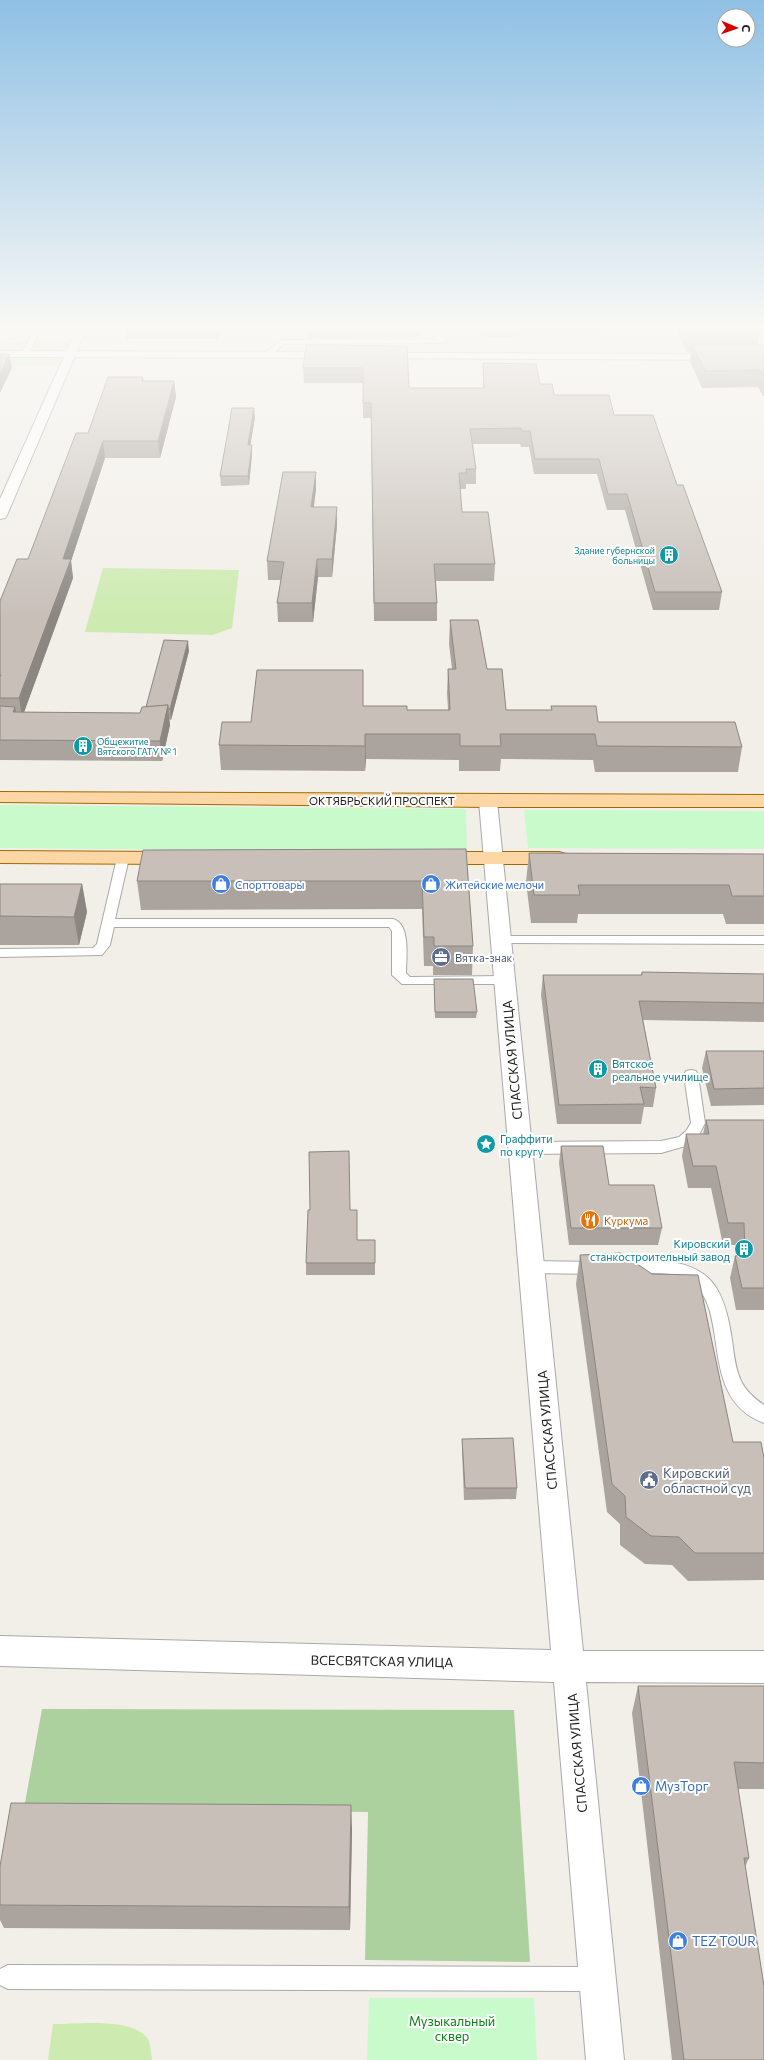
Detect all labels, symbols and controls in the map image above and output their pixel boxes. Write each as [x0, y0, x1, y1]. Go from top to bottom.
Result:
north arrow [716, 8, 756, 48]
text: С [740, 24, 753, 33]
building icon: Здание губернской больницы [658, 544, 680, 566]
place label: Здание губернской больницы [574, 545, 655, 566]
building icon: Общежитие Вятского ГАТУ № 1 [72, 735, 94, 757]
place label: Общежитие Вятского ГАТУ № 1 [97, 736, 177, 757]
street label: ОКТЯБРЬСКИЙ ПРОСПЕКТ [309, 793, 455, 807]
shop icon: Спорттовары [210, 873, 232, 895]
shop icon: Житейские мелочи [420, 873, 442, 895]
place label: Спорттовары [235, 878, 305, 891]
place label: Житейские мелочи [445, 878, 544, 891]
office icon: Вятка-знак [430, 946, 452, 968]
place label: Вятка-знак [455, 951, 513, 964]
street label: СПАССКАЯ УЛИЦА [499, 1000, 525, 1120]
place label: Вятское реальное училище [612, 1057, 708, 1083]
building icon: Вятское реальное училище [587, 1058, 609, 1080]
place label: Граффити по кругу [500, 1132, 553, 1158]
place icon: Граффити по кругу [475, 1133, 497, 1155]
restaurant icon: Куркума [579, 1209, 601, 1231]
place label: Куркума [604, 1214, 648, 1227]
place label: Кировский станкостроительный завод [590, 1237, 731, 1263]
building icon: Кировский станкостроительный завод [733, 1238, 755, 1260]
street label: СПАССКАЯ УЛИЦА [534, 1370, 560, 1490]
place label: Кировский областной суд [663, 1465, 751, 1496]
public building icon: Кировский областной суд [638, 1469, 660, 1491]
street label: ВСЕСВЯТСКАЯ УЛИЦА [311, 1652, 454, 1670]
street label: СПАССКАЯ УЛИЦА [564, 1693, 590, 1813]
shop icon: МузТорг [630, 1775, 652, 1797]
place label: МузТорг [655, 1778, 709, 1794]
shop icon: TEZ TOUR [667, 1930, 689, 1952]
place label: TEZ TOUR [692, 1933, 756, 1949]
park label: Музыкальный сквер [409, 2013, 495, 2044]

